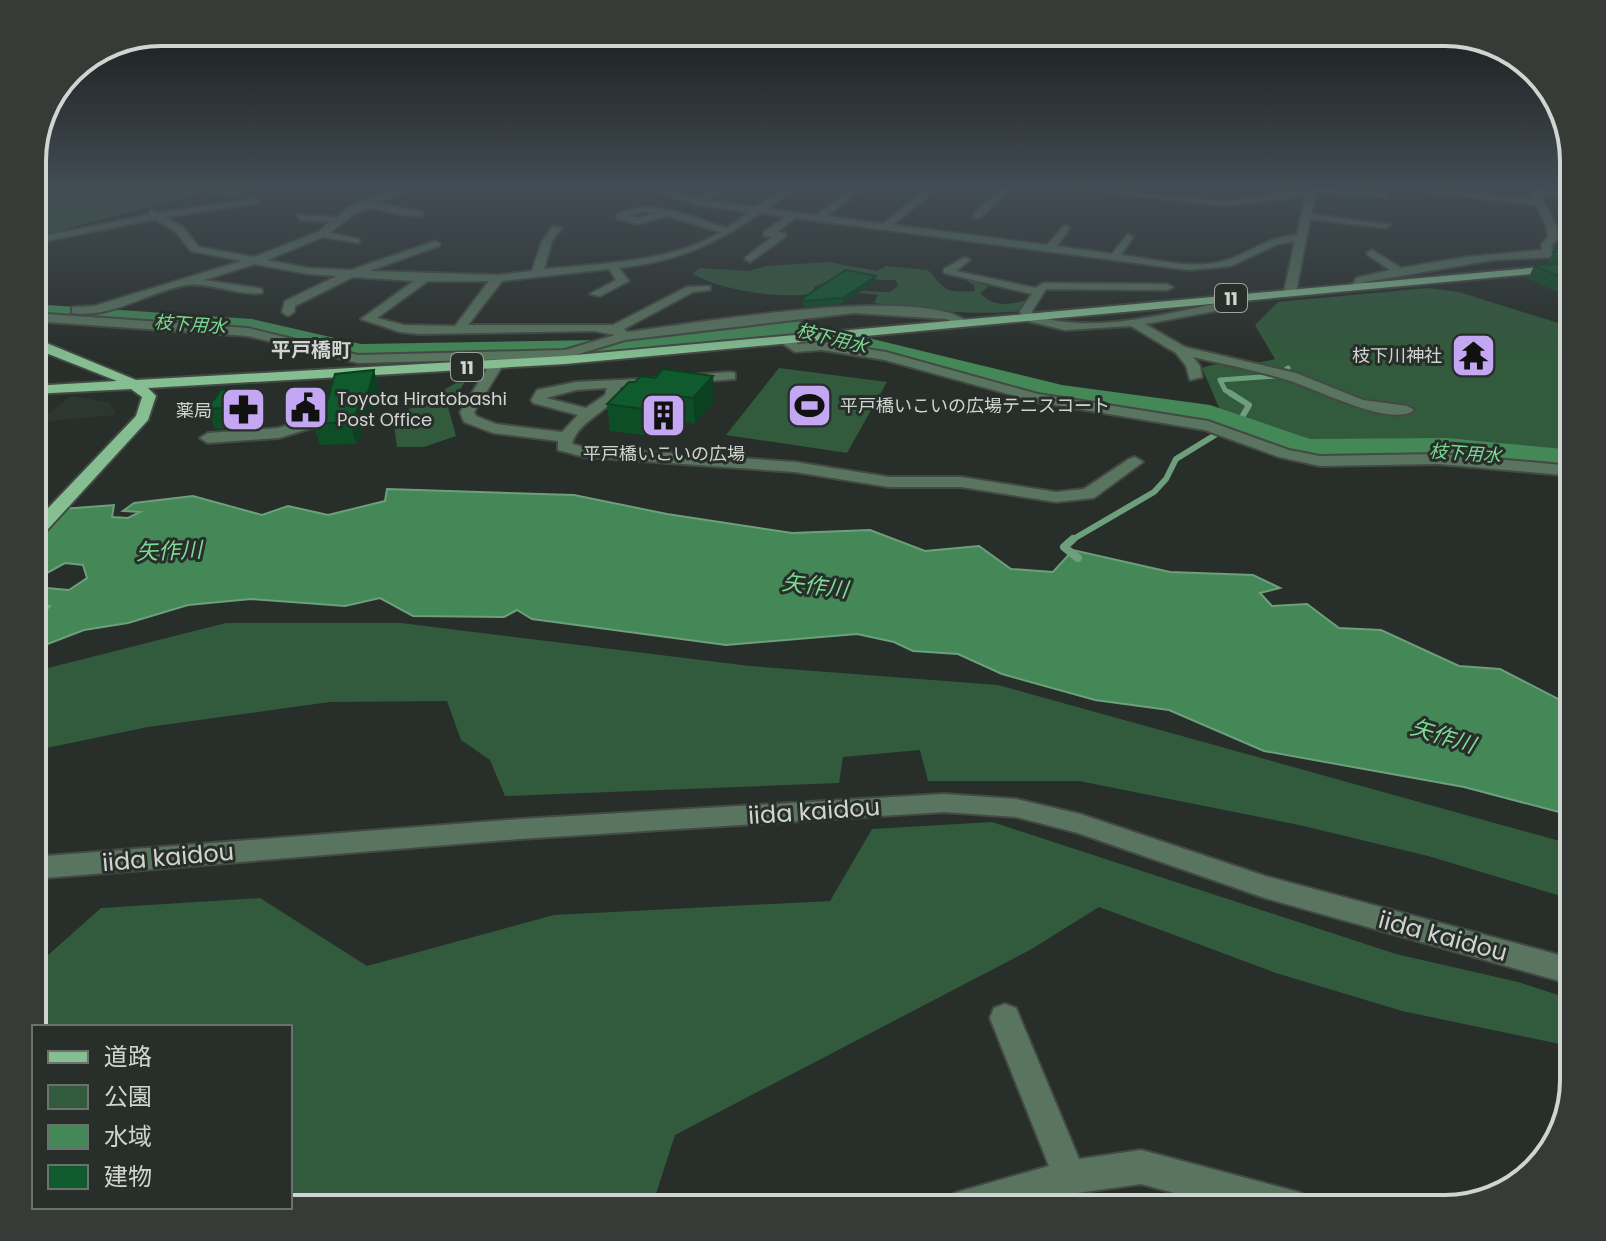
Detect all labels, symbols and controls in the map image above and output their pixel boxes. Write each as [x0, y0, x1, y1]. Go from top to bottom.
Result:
road number: 11 [1215, 284, 1247, 312]
water label: 枝下用水 [153, 309, 229, 339]
water label: 枝下用水 [794, 317, 872, 359]
temple icon: 枝下川神社 [1449, 331, 1497, 379]
district label: 平戸橋町 [271, 336, 351, 364]
place label: 枝下川神社 [1352, 343, 1442, 368]
road number: 11 [451, 353, 483, 381]
sports icon: 平戸橋いこいの広場テニスコート [785, 381, 833, 429]
public building icon: Toyota Hiratobashi Post Office [282, 384, 330, 432]
pharmacy icon: 薬局 [219, 386, 267, 434]
place label: Toyota Hiratobashi Post Office [337, 386, 507, 432]
building icon: 平戸橋いこいの広場 [640, 391, 688, 439]
place label: 平戸橋いこいの広場テニスコート [840, 393, 1110, 418]
place label: 薬局 [176, 398, 212, 423]
water label: 枝下用水 [1428, 438, 1504, 468]
place label: 平戸橋いこいの広場 [583, 441, 745, 466]
water label: 矢作川 [135, 534, 205, 568]
water label: 矢作川 [780, 567, 852, 606]
water label: 矢作川 [1407, 712, 1481, 761]
street label: iida kaidou [747, 790, 881, 832]
street label: iida kaidou [101, 835, 235, 879]
street label: iida kaidou [1375, 903, 1511, 969]
legend [32, 1025, 292, 1209]
text: 道路 [104, 1040, 152, 1073]
text: 公園 [104, 1080, 152, 1113]
text: 水域 [104, 1120, 152, 1153]
text: 建物 [104, 1160, 152, 1193]

